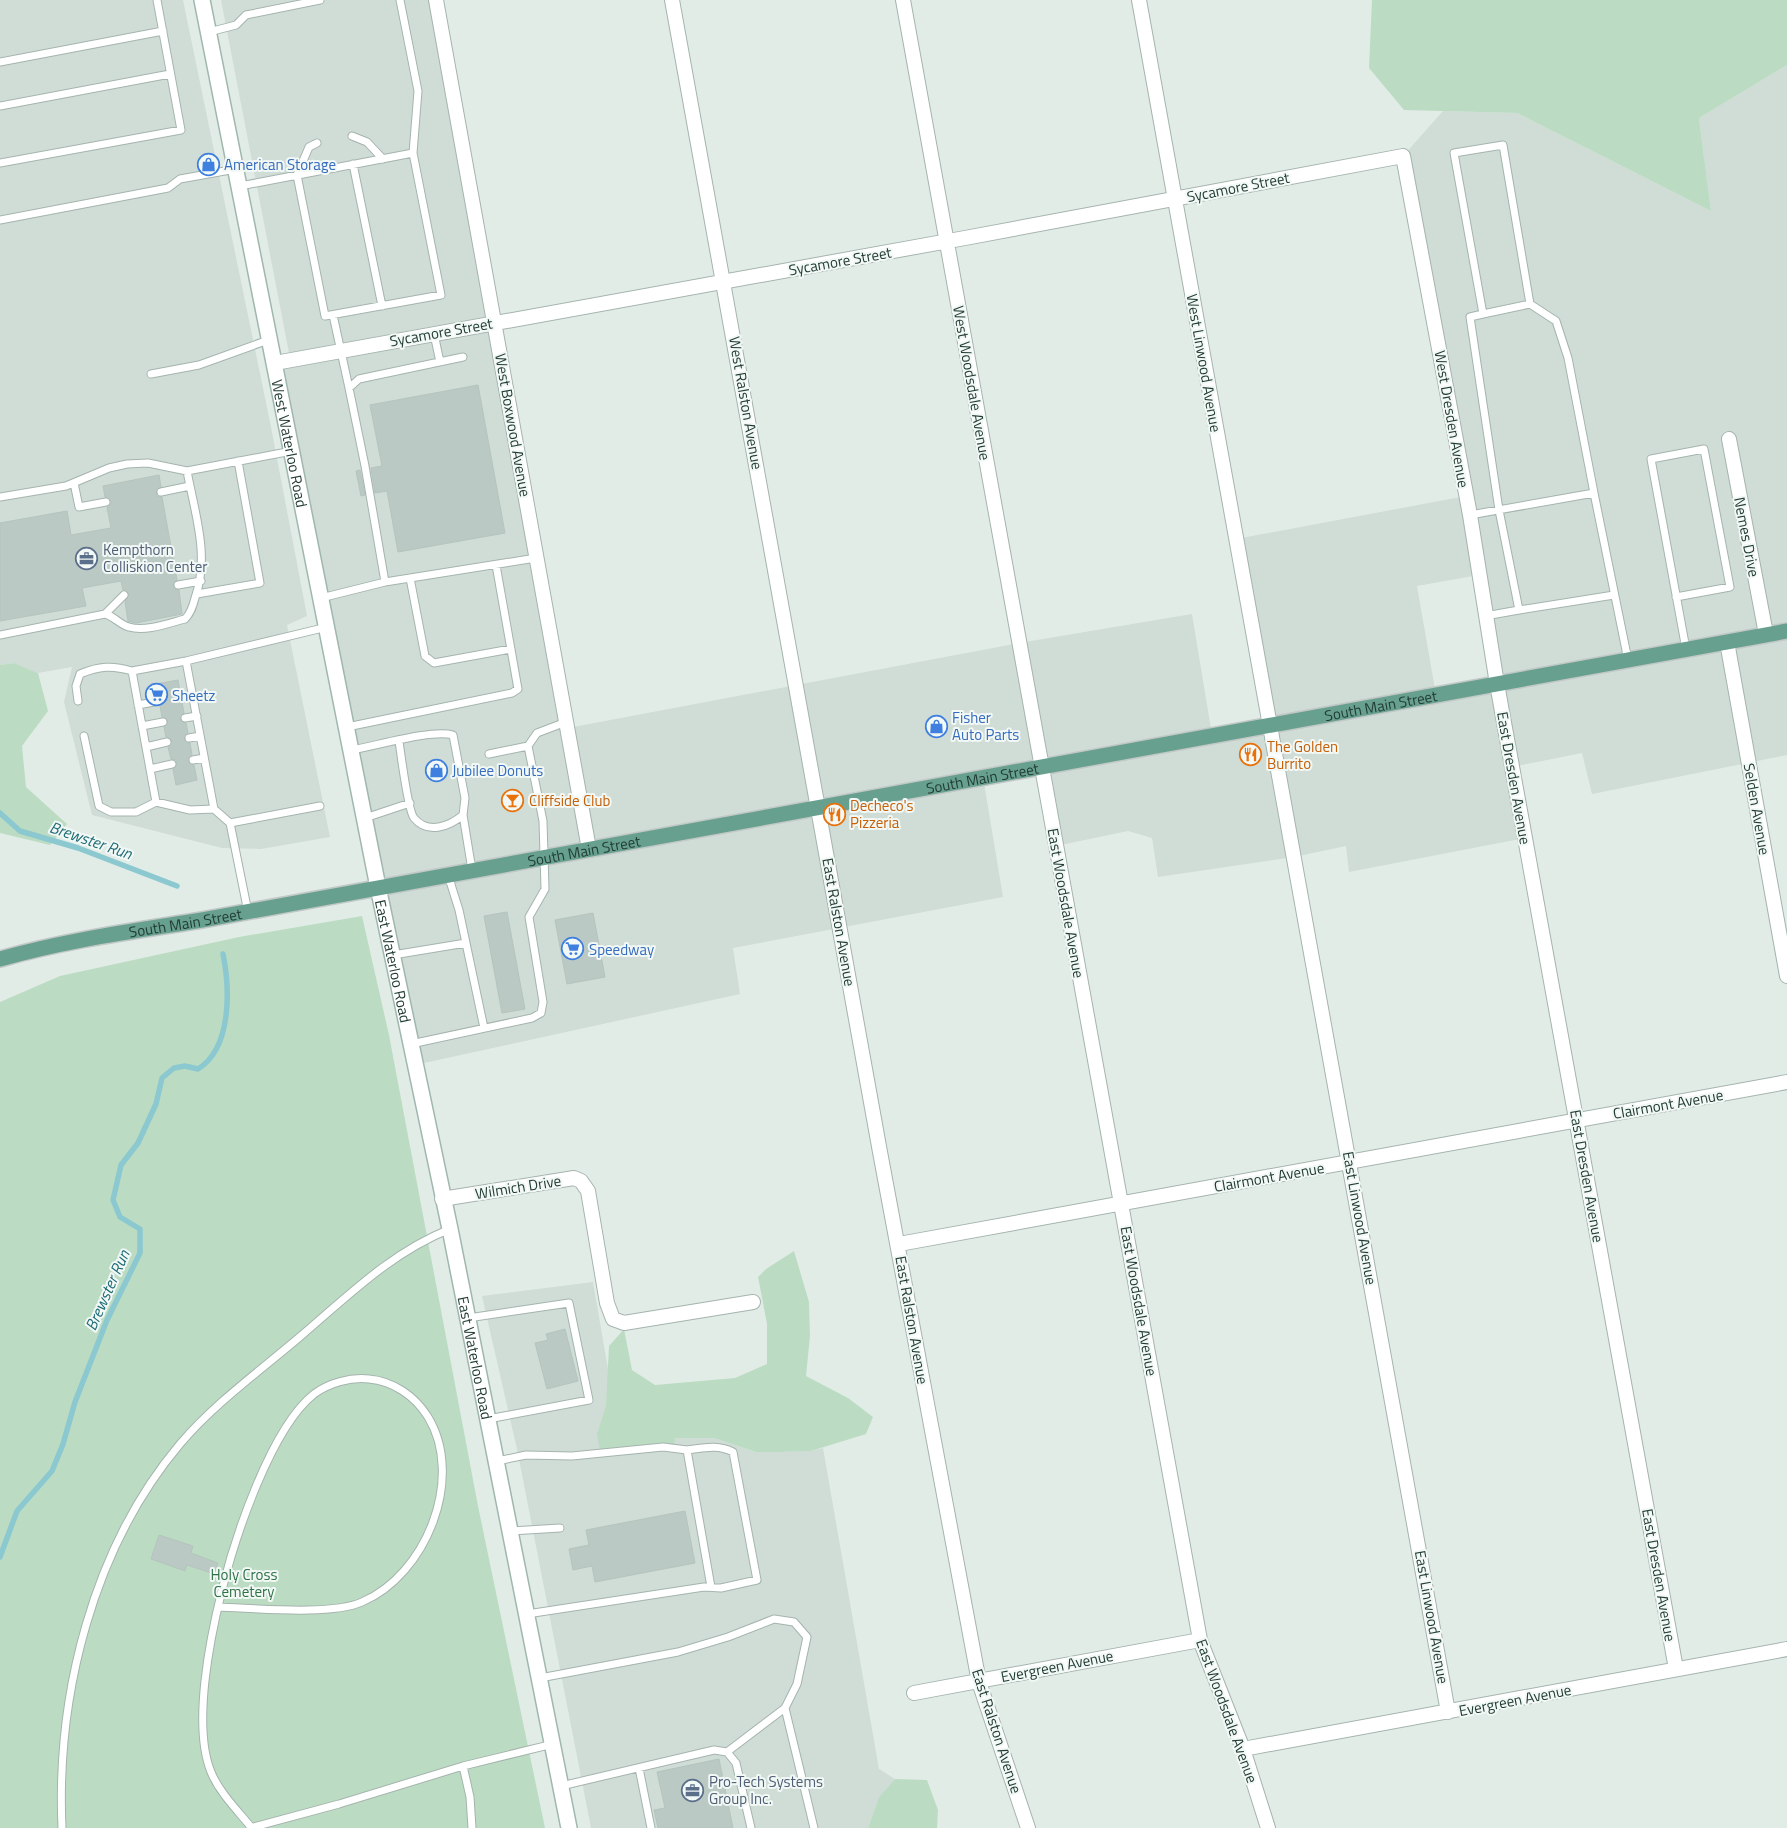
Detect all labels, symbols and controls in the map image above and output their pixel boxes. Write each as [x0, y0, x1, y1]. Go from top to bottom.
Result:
shop icon: American Storage [196, 152, 220, 176]
place label: American Storage [224, 153, 336, 176]
street label: Sycamore Street [1185, 166, 1292, 208]
street label: Sycamore Street [787, 241, 894, 281]
street label: West Linwood Avenue [1181, 292, 1227, 434]
street label: West Woodsdale Avenue [947, 304, 997, 462]
street label: Sycamore Street [388, 312, 495, 352]
street label: West Ralston Avenue [723, 335, 769, 471]
street label: West Dresden Avenue [1429, 348, 1475, 490]
street label: West Boxwood Avenue [489, 351, 537, 499]
street label: West Waterloo Road [266, 377, 314, 509]
street label: Nemes Drive [1728, 495, 1766, 579]
place label: Kempthorn Colliskion Center [103, 538, 208, 578]
office icon: Kempthorn Colliskion Center [75, 546, 99, 570]
supermarket icon: Sheetz [144, 683, 168, 707]
street label: South Main Street [1322, 683, 1440, 727]
place label: Sheetz [172, 684, 216, 707]
place label: Fisher Auto Parts [952, 706, 1019, 746]
street label: East Dresden Avenue [1491, 710, 1537, 846]
shop icon: Fisher Auto Parts [924, 714, 948, 738]
place label: The Golden Burrito [1267, 735, 1338, 775]
restaurant icon: The Golden Burrito [1239, 743, 1263, 767]
street label: South Main Street [924, 756, 1041, 799]
shop icon: Jubilee Donuts [424, 758, 448, 782]
place label: Jubilee Donuts [452, 759, 543, 782]
street label: Selden Avenue [1738, 761, 1776, 857]
bar icon: Cliffside Club [501, 788, 525, 812]
place label: Cliffside Club [529, 789, 611, 812]
place label: Decheco's Pizzeria [850, 794, 914, 834]
restaurant icon: Decheco's Pizzeria [822, 802, 846, 826]
water label: Brewster Run [46, 815, 136, 866]
street label: East Woodsdale Avenue [1041, 826, 1091, 980]
street label: South Main Street [526, 829, 643, 872]
street label: East Ralston Avenue [816, 856, 862, 988]
street label: East Waterloo Road [369, 897, 418, 1025]
street label: South Main Street [127, 901, 244, 943]
supermarket icon: Speedway [561, 937, 585, 961]
place label: Speedway [589, 938, 654, 961]
street label: Clairmont Avenue [1611, 1083, 1725, 1125]
street label: East Dresden Avenue [1564, 1108, 1610, 1244]
street label: East Linwood Avenue [1337, 1149, 1383, 1287]
street label: Clairmont Avenue [1212, 1156, 1326, 1198]
street label: Wilmich Drive [473, 1169, 563, 1205]
street label: East Woodsdale Avenue [1114, 1224, 1164, 1378]
water label: Brewster Run [79, 1245, 136, 1334]
street label: East Ralston Avenue [889, 1254, 935, 1386]
street label: East Waterloo Road [452, 1294, 499, 1421]
street label: East Dresden Avenue [1636, 1507, 1682, 1643]
street label: East Linwood Avenue [1409, 1548, 1455, 1686]
park label: Holy Cross Cemetery [211, 1563, 278, 1603]
street label: East Woodsdale Avenue [1190, 1636, 1264, 1786]
street label: Evergreen Avenue [999, 1644, 1115, 1688]
street label: East Ralston Avenue [966, 1666, 1028, 1796]
street label: Evergreen Avenue [1457, 1678, 1573, 1722]
place label: Pro-Tech Systems Group Inc. [709, 1770, 823, 1810]
office icon: Pro-Tech Systems Group Inc. [681, 1778, 705, 1802]

